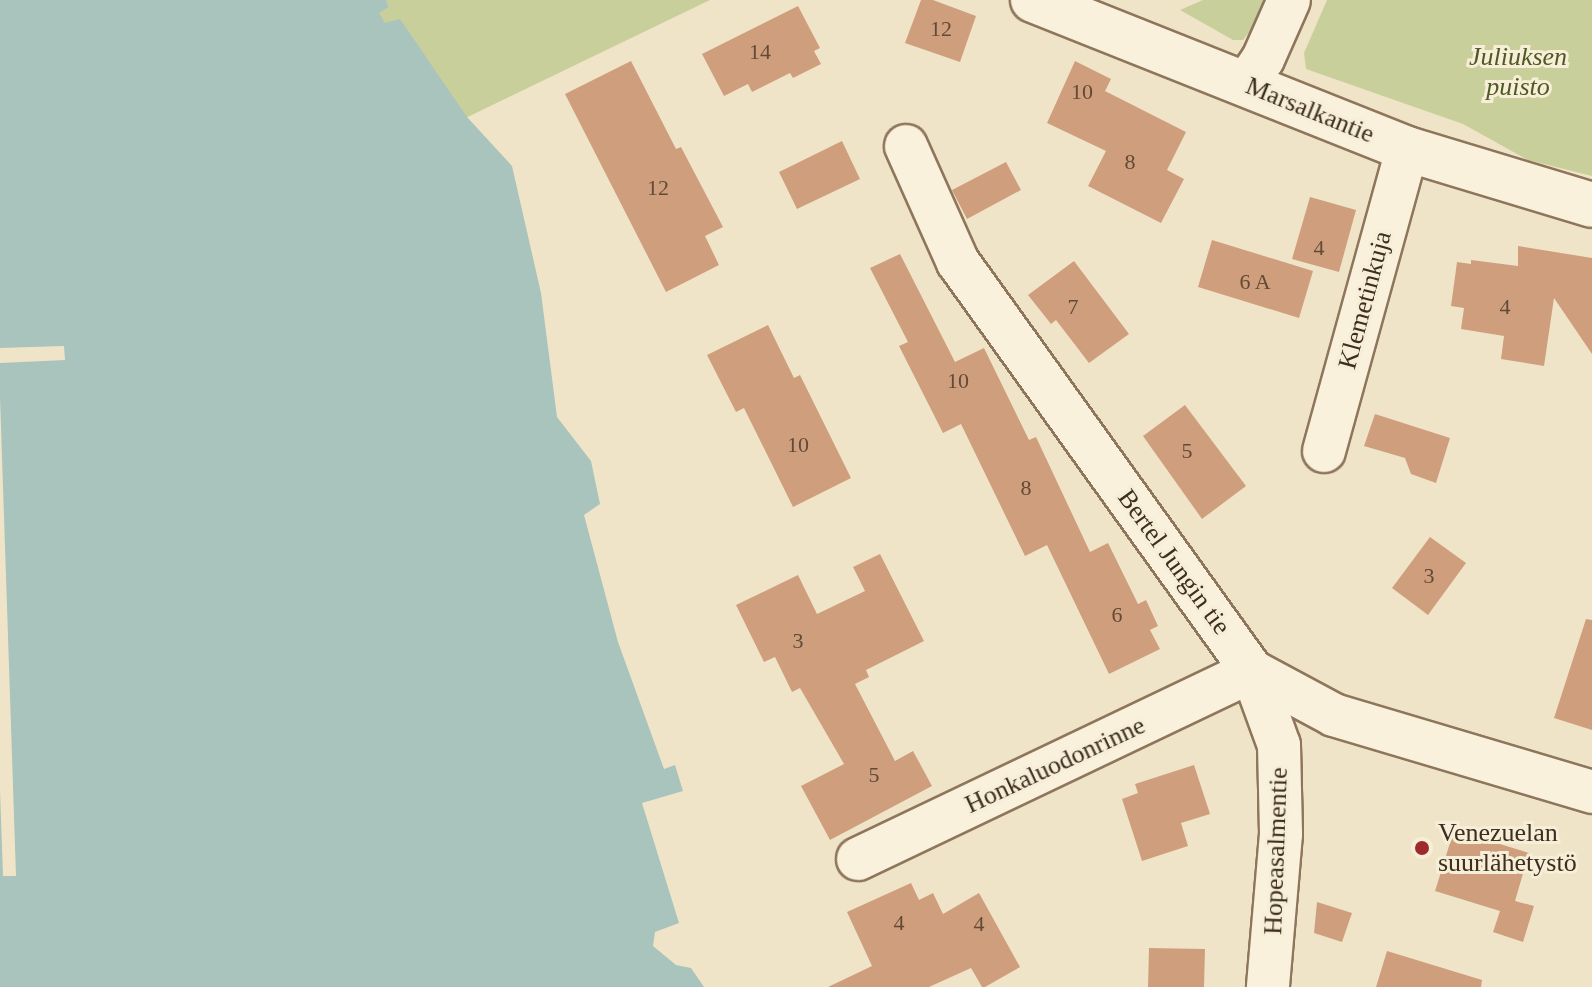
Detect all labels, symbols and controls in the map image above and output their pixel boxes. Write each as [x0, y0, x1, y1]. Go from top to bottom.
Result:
house number: 12 [930, 16, 952, 42]
house number: 14 [749, 39, 771, 65]
park label: Juliuksen puisto [1469, 41, 1567, 102]
street label: Marsalkantie [1241, 70, 1379, 150]
house number: 10 [1071, 79, 1093, 105]
house number: 8 [1124, 149, 1136, 175]
house number: 12 [647, 175, 669, 201]
street label: Klemetinkuja [1332, 228, 1398, 372]
house number: 4 [1314, 235, 1324, 261]
house number: 6 A [1239, 269, 1271, 295]
house number: 7 [1068, 294, 1078, 320]
house number: 4 [1500, 294, 1510, 320]
house number: 10 [947, 368, 969, 394]
house number: 10 [787, 432, 809, 458]
house number: 5 [1182, 438, 1192, 464]
house number: 8 [1020, 475, 1032, 501]
street label: Bertel Jungin tie [1111, 483, 1237, 641]
house number: 3 [1424, 563, 1434, 589]
house number: 6 [1112, 602, 1122, 628]
house number: 3 [792, 628, 804, 654]
street label: Honkaluodonrinne [960, 710, 1150, 820]
house number: 5 [868, 762, 880, 788]
street label: Hopeasalmentie [1257, 767, 1295, 935]
place label: Venezuelan suurlähetystö [1438, 817, 1577, 878]
marker: Venezuelan suurlähetystö [1413, 839, 1431, 857]
house number: 4 [894, 910, 904, 936]
house number: 4 [974, 911, 984, 937]

